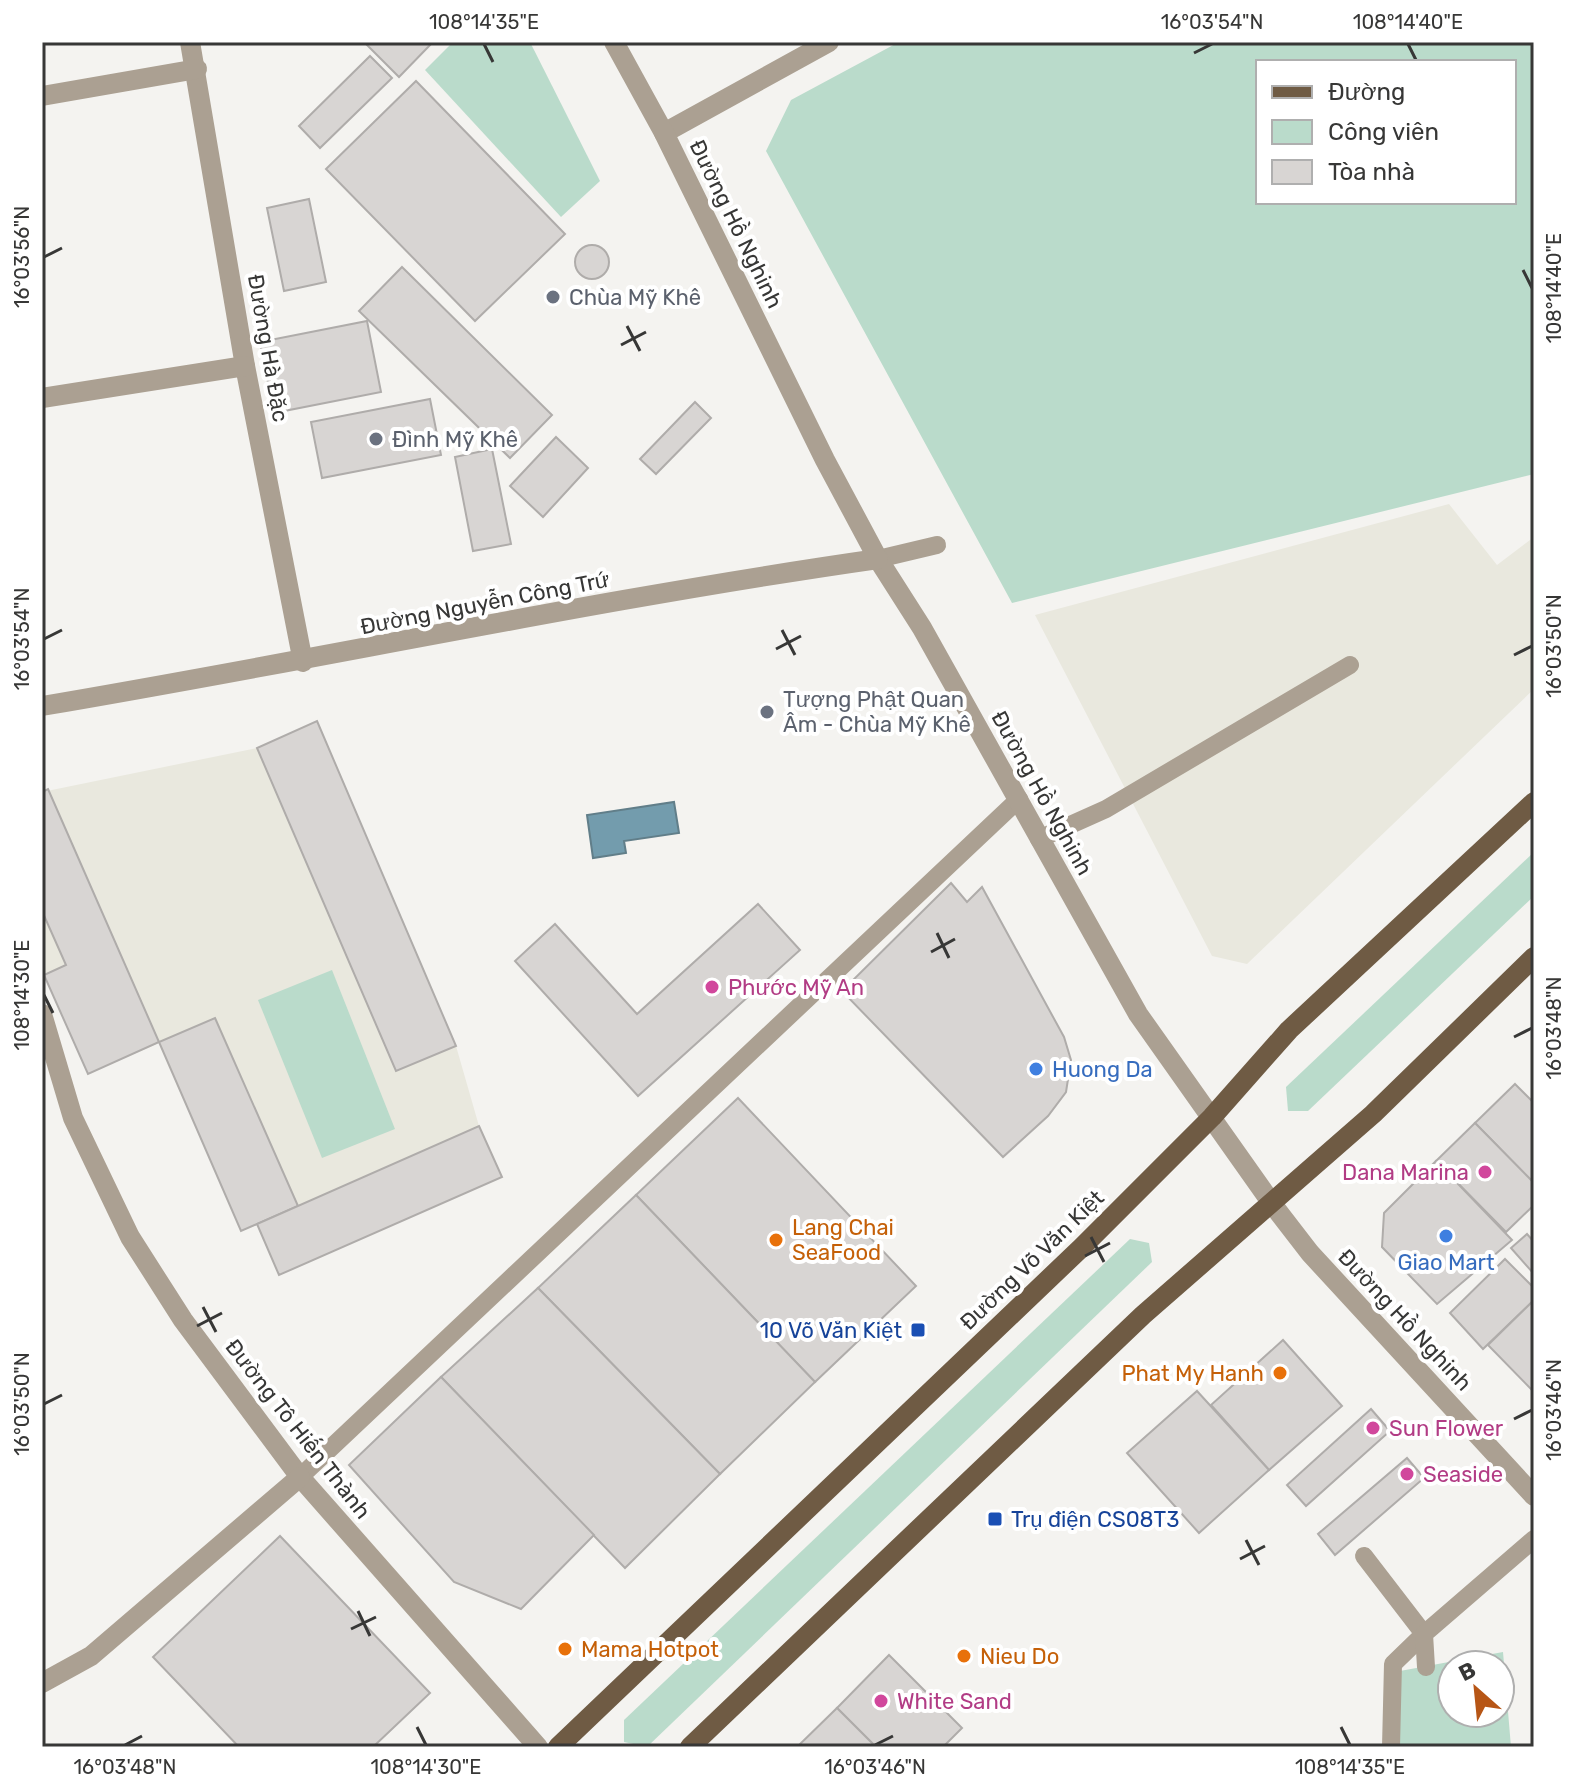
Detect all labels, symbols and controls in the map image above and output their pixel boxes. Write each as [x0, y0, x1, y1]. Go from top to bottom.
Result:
text: 108°14'35"E [429, 10, 539, 34]
text: 16°03'54"N [1161, 10, 1263, 34]
text: 108°14'40"E [1353, 10, 1463, 34]
legend [1256, 60, 1516, 204]
text: Đường [1328, 78, 1405, 106]
text: Công viên [1328, 118, 1439, 146]
street label: Đường Hồ Nghinh [684, 135, 788, 313]
text: Tòa nhà [1328, 158, 1415, 186]
text: 16°03'56"N [10, 206, 34, 308]
text: 108°14'40"E [1542, 233, 1566, 343]
street label: Đường Hà Đặc [242, 272, 294, 424]
place label: Chùa Mỹ Khê [569, 284, 701, 311]
marker: Chùa Mỹ Khê [544, 288, 562, 306]
place label: Đình Mỹ Khê [392, 426, 518, 453]
marker: Đình Mỹ Khê [367, 430, 385, 448]
street label: Đường Nguyễn Công Trứ [358, 566, 612, 640]
text: 16°03'54"N [10, 588, 34, 690]
text: 16°03'50"N [1542, 594, 1566, 698]
place label: Tượng Phật Quan Âm - Chùa Mỹ Khê [783, 686, 971, 738]
marker: Tượng Phật Quan Âm - Chùa Mỹ Khê [758, 703, 776, 721]
street label: Đường Hồ Nghinh [986, 706, 1098, 880]
text: 108°14'30"E [10, 940, 34, 1050]
place label: Phước Mỹ An [728, 974, 864, 1001]
text: 16°03'48"N [1542, 977, 1566, 1079]
marker: Phước Mỹ An [703, 978, 721, 996]
place label: Huong Da [1052, 1056, 1153, 1083]
marker: Huong Da [1027, 1060, 1045, 1078]
place label: Dana Marina [1342, 1159, 1469, 1186]
marker: Dana Marina [1476, 1163, 1494, 1181]
street label: Đường Võ Văn Kiệt [954, 1184, 1110, 1336]
place label: Lang Chai SeaFood [792, 1214, 894, 1266]
marker: Giao Mart [1437, 1227, 1455, 1245]
marker: Lang Chai SeaFood [767, 1231, 785, 1249]
street label: Đường Hồ Nghinh [1332, 1244, 1478, 1396]
place label: Giao Mart [1397, 1249, 1495, 1276]
place label: 10 Võ Văn Kiệt [760, 1317, 902, 1344]
marker: 10 Võ Văn Kiệt [909, 1321, 927, 1339]
street label: Đường Tô Hiến Thành [219, 1334, 377, 1524]
text: 16°03'50"N [10, 1352, 34, 1456]
text: 16°03'46"N [1542, 1359, 1566, 1461]
place label: Phat My Hanh [1121, 1360, 1264, 1387]
marker: Phat My Hanh [1271, 1364, 1289, 1382]
place label: Sun Flower [1389, 1415, 1504, 1442]
marker: Sun Flower [1364, 1419, 1382, 1437]
place label: Seaside [1423, 1461, 1503, 1488]
marker: Seaside [1398, 1465, 1416, 1483]
place label: Trụ điện CS08T3 [1011, 1506, 1180, 1533]
marker: Trụ điện CS08T3 [986, 1510, 1004, 1528]
place label: Mama Hotpot [581, 1636, 719, 1663]
marker: Mama Hotpot [556, 1640, 574, 1658]
place label: Nieu Do [980, 1643, 1059, 1670]
marker: Nieu Do [955, 1647, 973, 1665]
north arrow [1436, 1649, 1516, 1729]
text: B [1454, 1656, 1480, 1687]
place label: White Sand [897, 1688, 1012, 1715]
marker: White Sand [872, 1692, 890, 1710]
text: 16°03'48"N [74, 1755, 176, 1779]
text: 108°14'30"E [371, 1755, 481, 1779]
text: 16°03'46"N [824, 1755, 926, 1779]
text: 108°14'35"E [1295, 1755, 1405, 1779]

